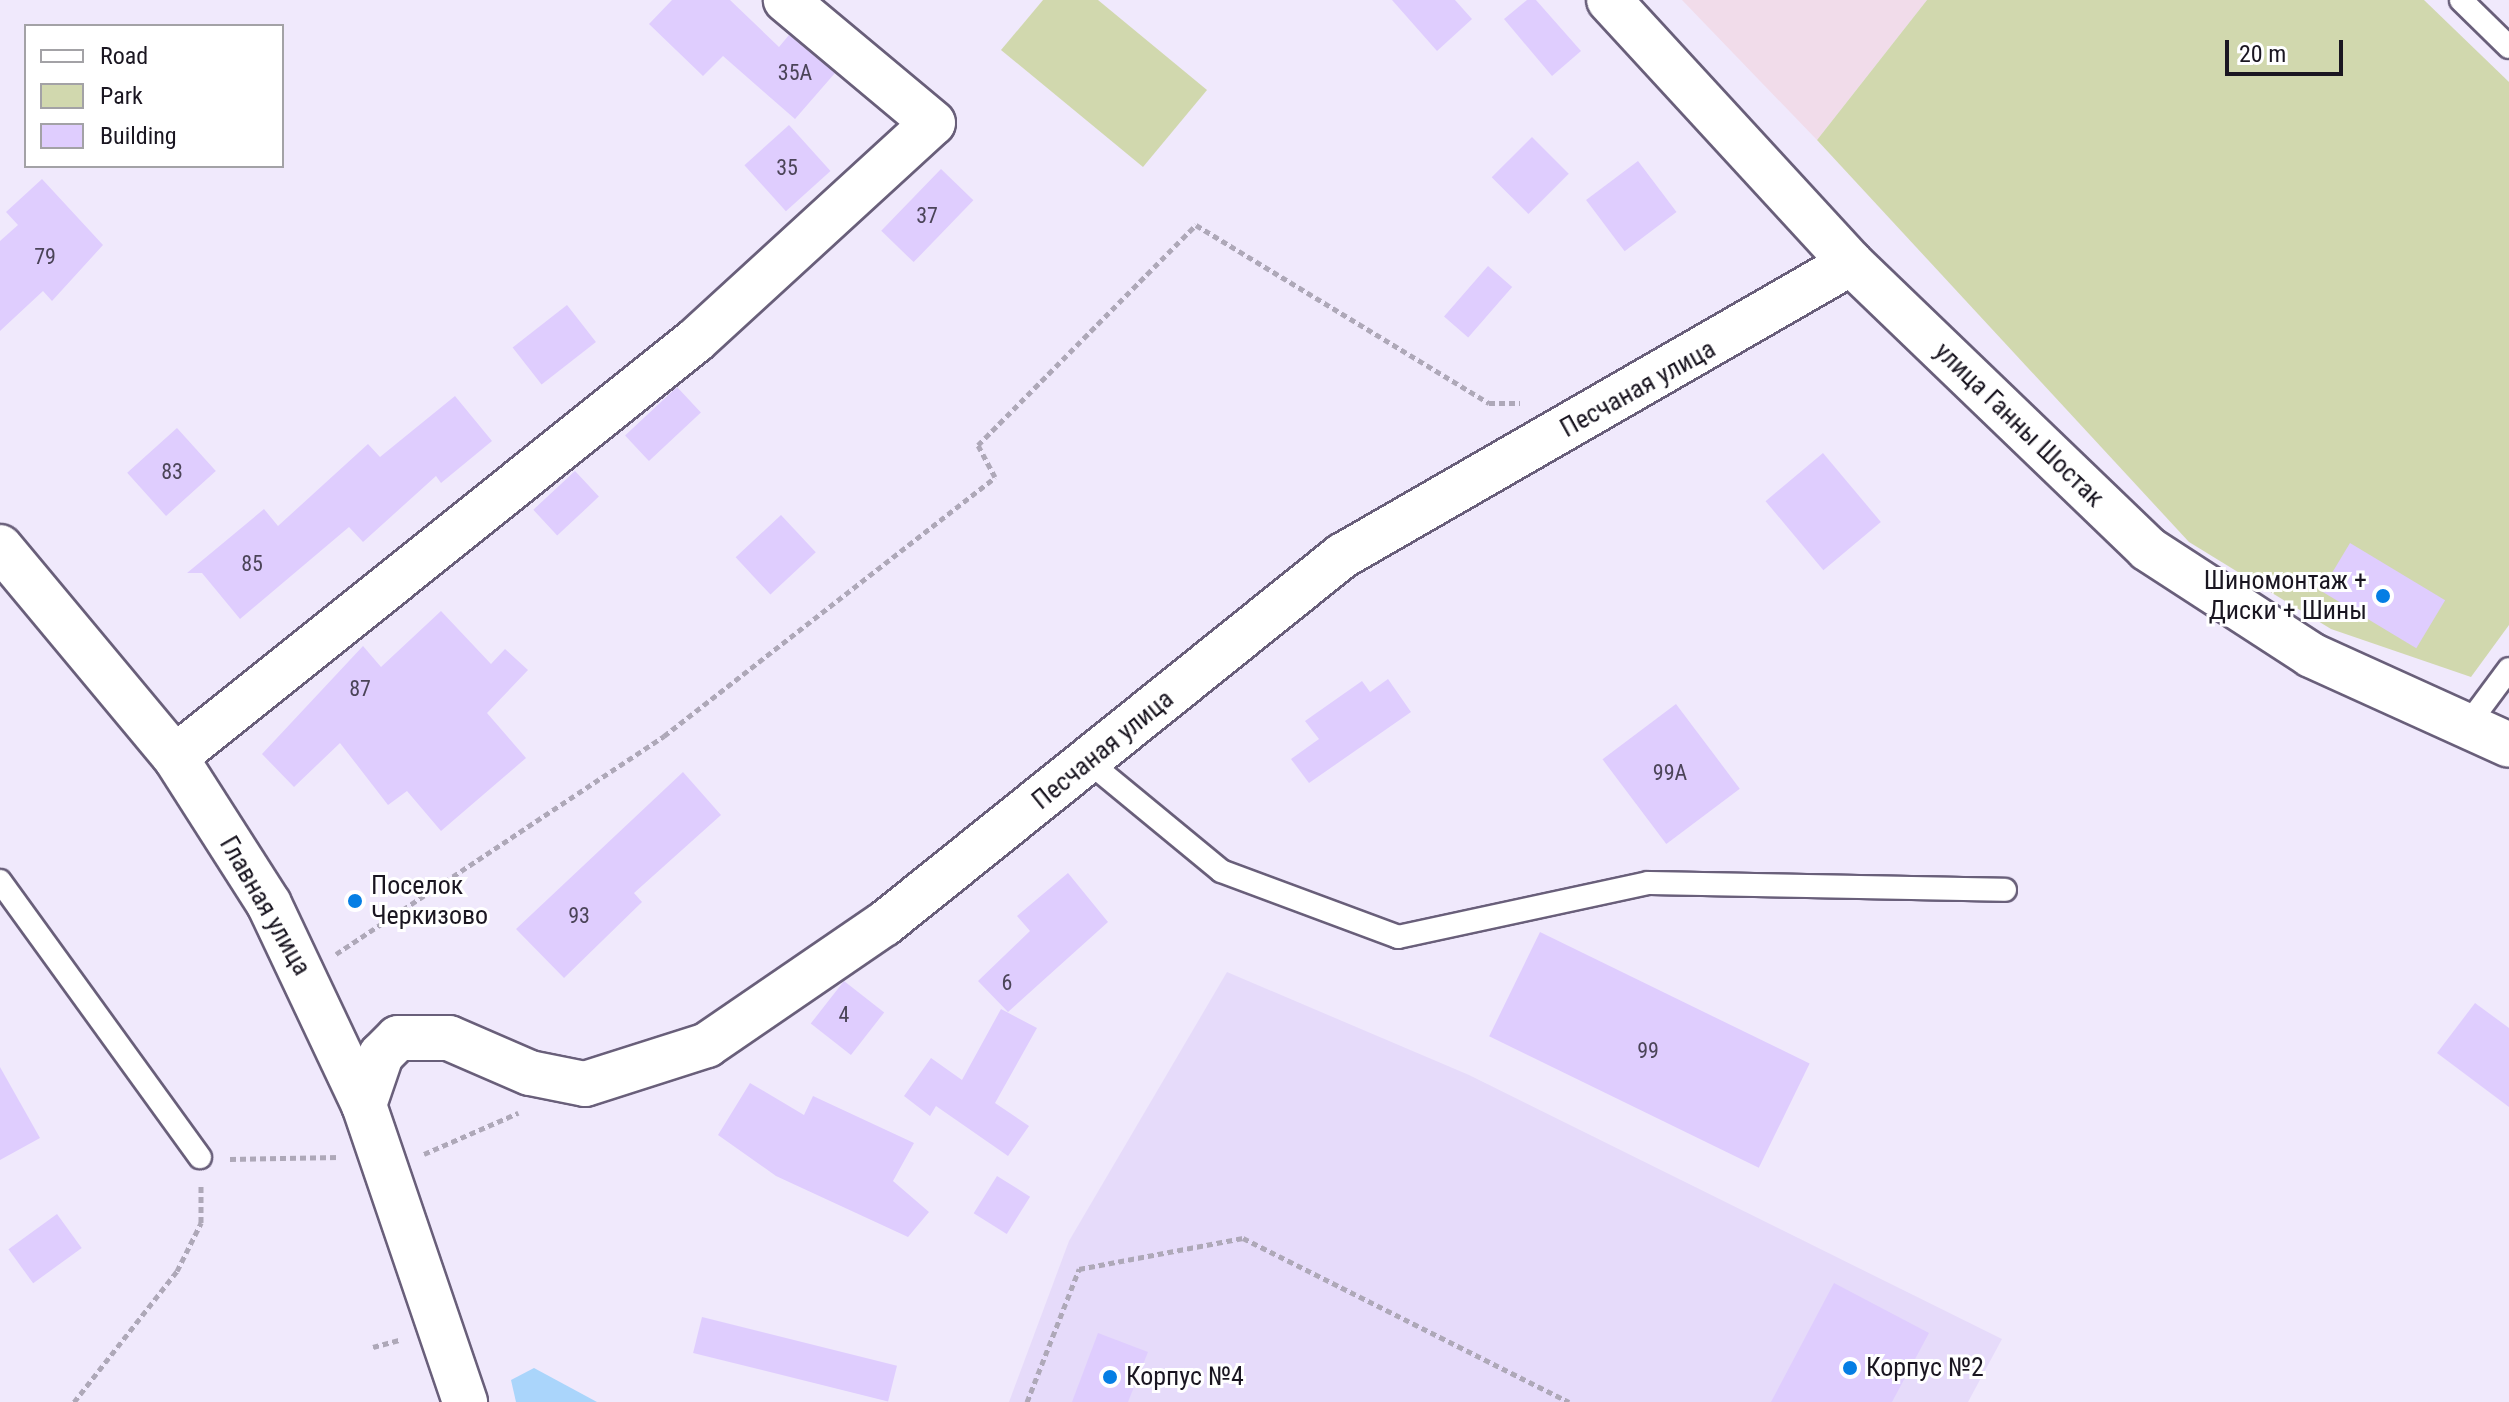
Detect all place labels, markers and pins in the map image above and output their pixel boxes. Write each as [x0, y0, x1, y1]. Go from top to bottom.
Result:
place label: Шиномонтаж + Диски + Шины [2204, 565, 2367, 626]
marker: Шиномонтаж + Диски + Шины [2374, 587, 2392, 605]
place label: Поселок Черкизово [371, 870, 488, 932]
marker: Поселок Черкизово [346, 892, 364, 910]
place label: Корпус №2 [1866, 1352, 1984, 1384]
marker: Корпус №2 [1841, 1359, 1859, 1377]
place label: Корпус №4 [1126, 1361, 1244, 1393]
marker: Корпус №4 [1101, 1368, 1119, 1386]

